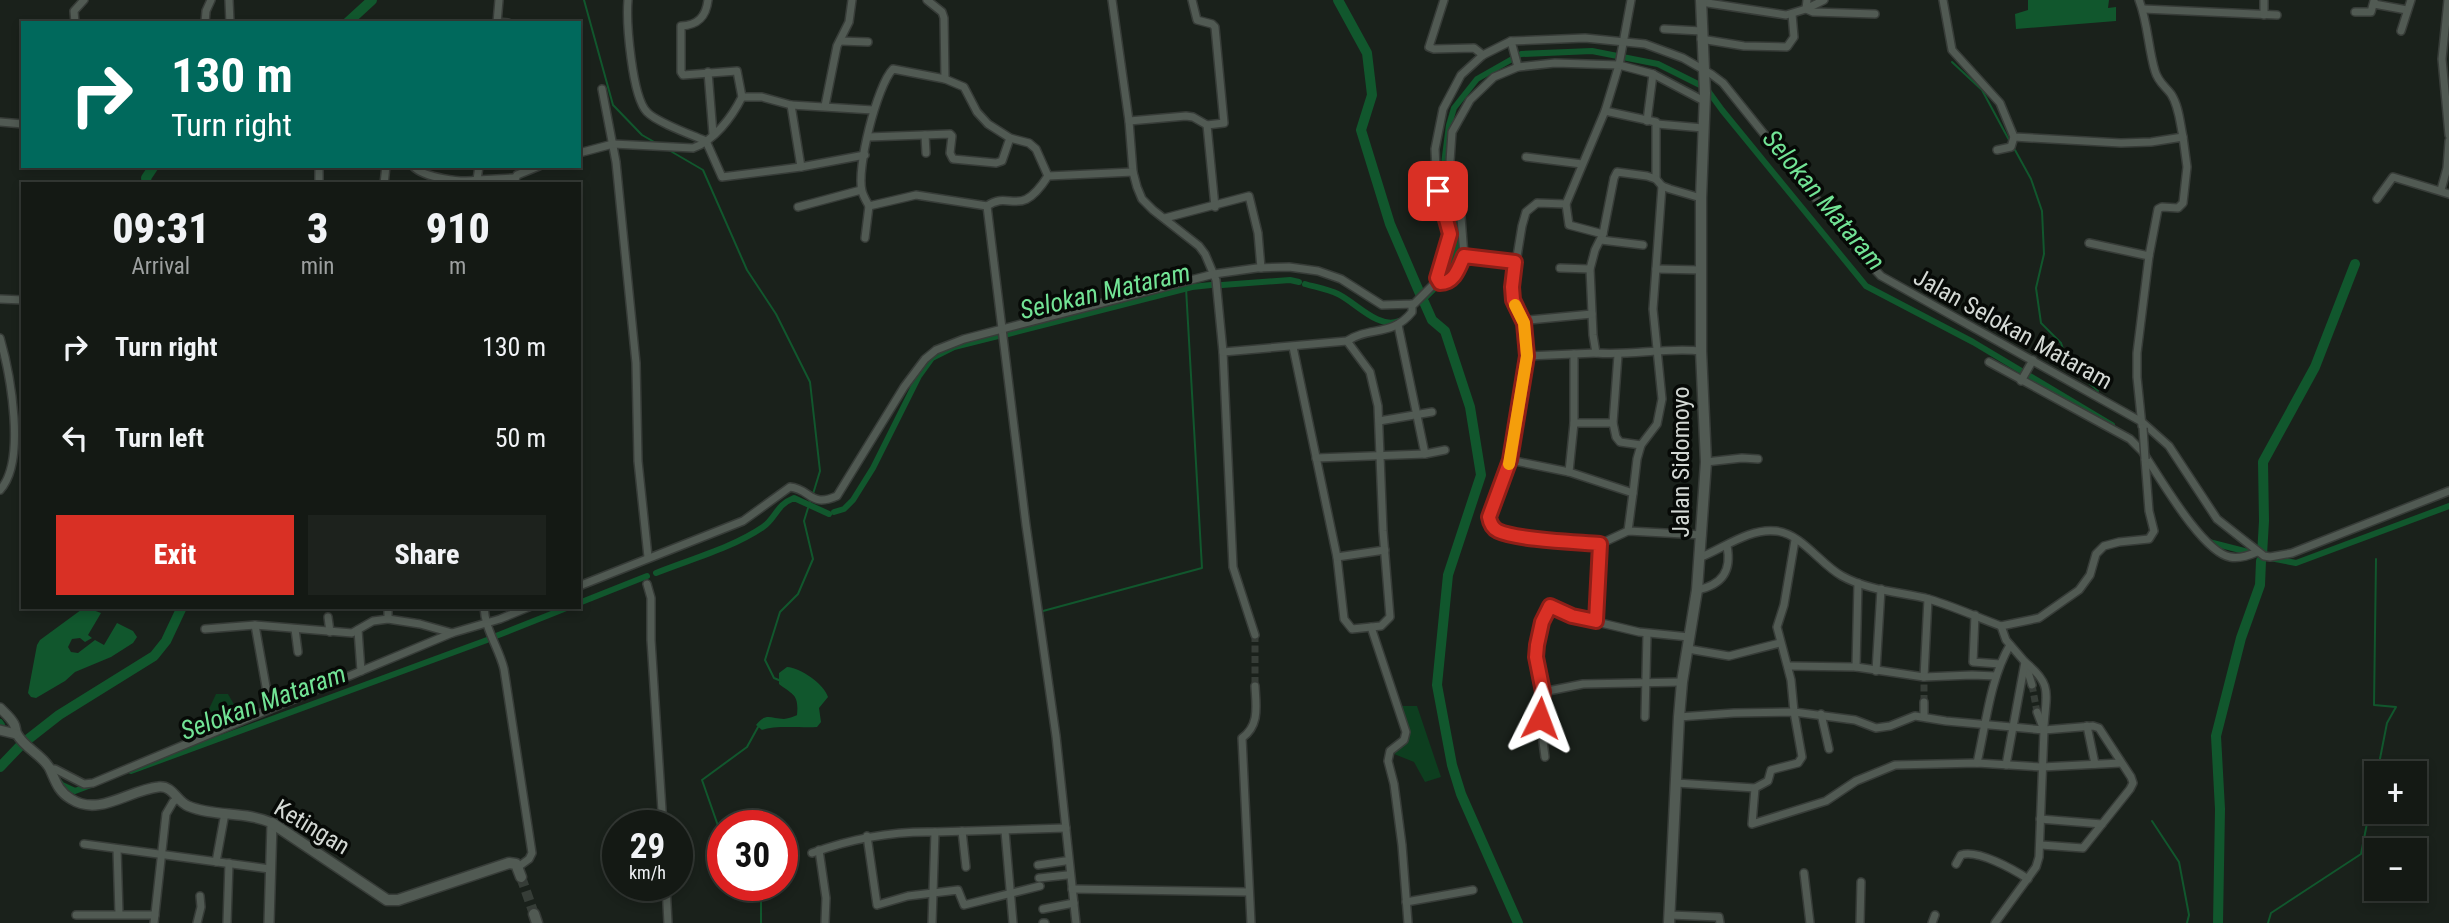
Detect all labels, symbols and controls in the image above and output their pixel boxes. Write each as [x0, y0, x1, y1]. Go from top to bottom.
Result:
text: 130 m [171, 47, 293, 104]
icon: right [56, 49, 147, 140]
text: Turn right [171, 106, 292, 144]
water label: Selokan Mataram [1757, 124, 1891, 276]
pin [1408, 161, 1468, 221]
icon: arrive [1419, 172, 1457, 210]
text: 09:31 [112, 204, 209, 253]
text: 3 [307, 204, 328, 253]
text: 910 [426, 204, 490, 253]
text: Arrival [132, 253, 190, 280]
text: min [301, 253, 334, 280]
text: m [449, 253, 466, 280]
water label: Selokan Mataram [1017, 257, 1193, 325]
street label: Jalan Selokan Mataram [1909, 263, 2117, 395]
icon: right [56, 328, 94, 366]
text: Turn right [115, 332, 217, 362]
text: 130 m [482, 332, 546, 362]
street label: Jalan Sidomoyo [1667, 387, 1695, 537]
icon: left [56, 419, 94, 457]
text: Turn left [115, 423, 204, 453]
text: 50 m [495, 423, 546, 453]
button: Exit [56, 515, 294, 595]
button: Share [308, 515, 546, 595]
water label: Selokan Mataram [176, 658, 350, 746]
position arrow [1503, 681, 1577, 755]
map controls [2364, 761, 2427, 901]
button: + [2364, 761, 2427, 824]
street label: Ketingan [269, 794, 355, 860]
speed limit sign: 30 [707, 810, 798, 901]
text: 29 [630, 826, 665, 867]
button: − [2364, 838, 2427, 901]
text: km/h [629, 862, 666, 883]

